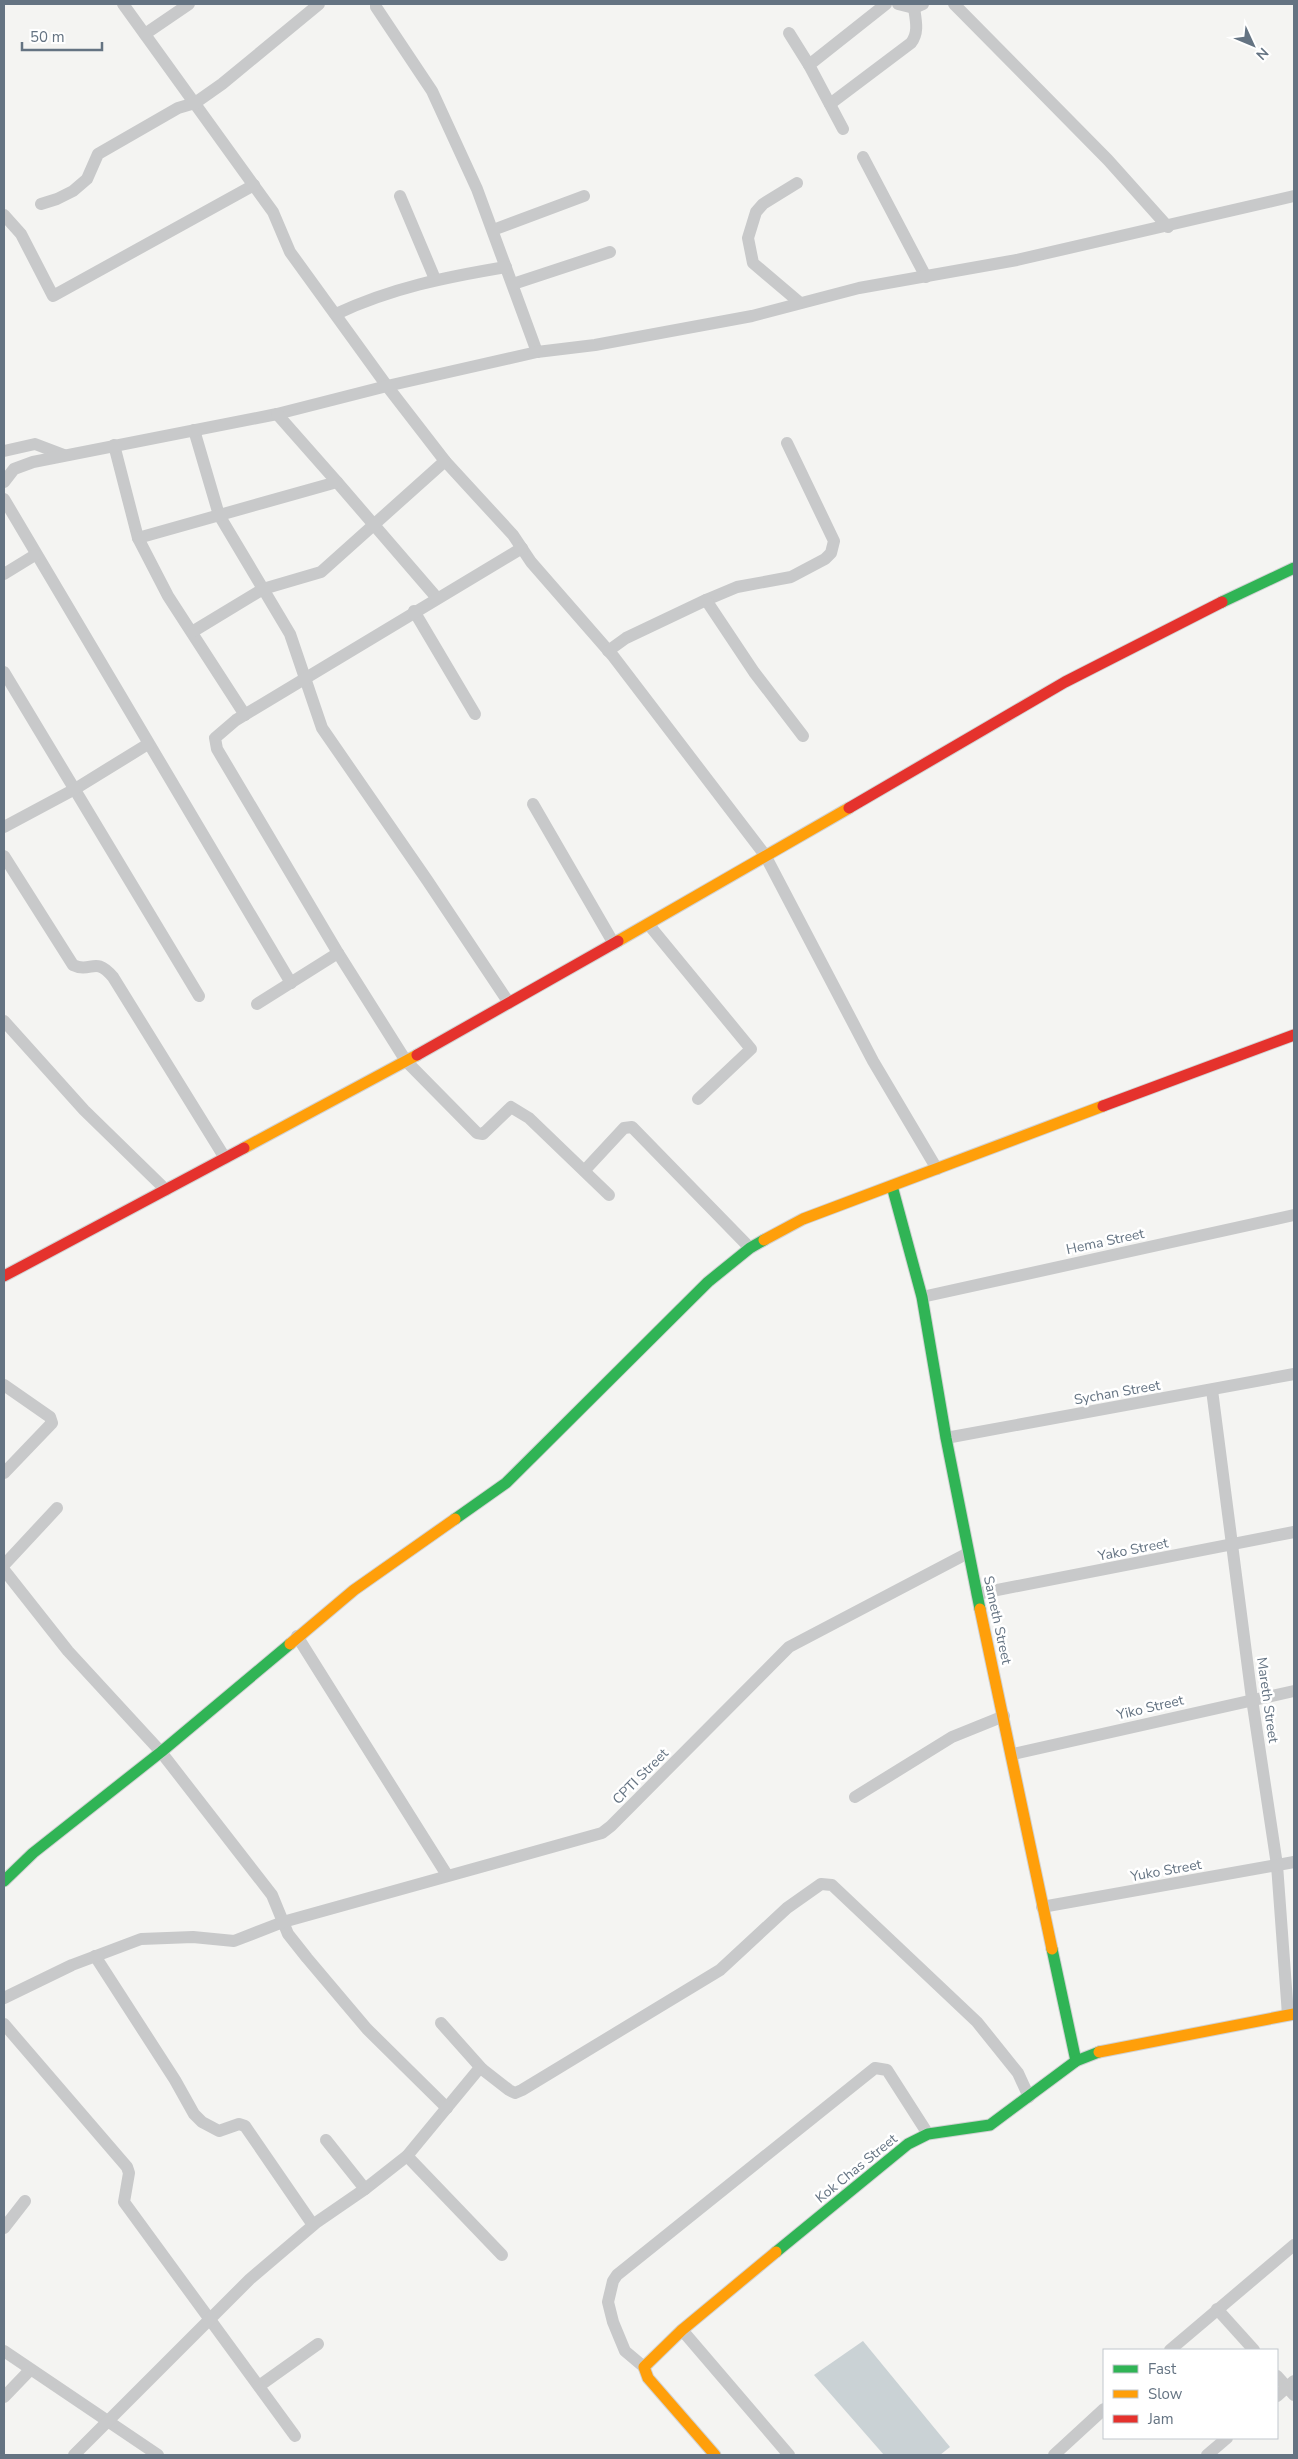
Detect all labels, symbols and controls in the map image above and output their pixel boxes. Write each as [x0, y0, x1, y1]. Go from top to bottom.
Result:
scale bar [22, 20, 102, 52]
north arrow [1228, 20, 1278, 70]
text: 50 m [30, 27, 65, 47]
text: N [1252, 43, 1272, 64]
street label: Hema Street [1064, 1224, 1146, 1259]
street label: Sychan Street [1072, 1376, 1162, 1409]
street label: Yako Street [1095, 1533, 1170, 1566]
street label: Sameth Street [979, 1574, 1016, 1666]
street label: Mareth Street [1252, 1656, 1283, 1744]
street label: Yiko Street [1114, 1691, 1185, 1725]
street label: CPTI Street [608, 1744, 673, 1808]
street label: Yuko Street [1128, 1855, 1203, 1886]
street label: Kok Chas Street [811, 2129, 901, 2207]
legend [1103, 2349, 1278, 2439]
text: Fast [1148, 2359, 1177, 2379]
text: Slow [1148, 2384, 1183, 2404]
text: Jam [1147, 2409, 1174, 2429]

